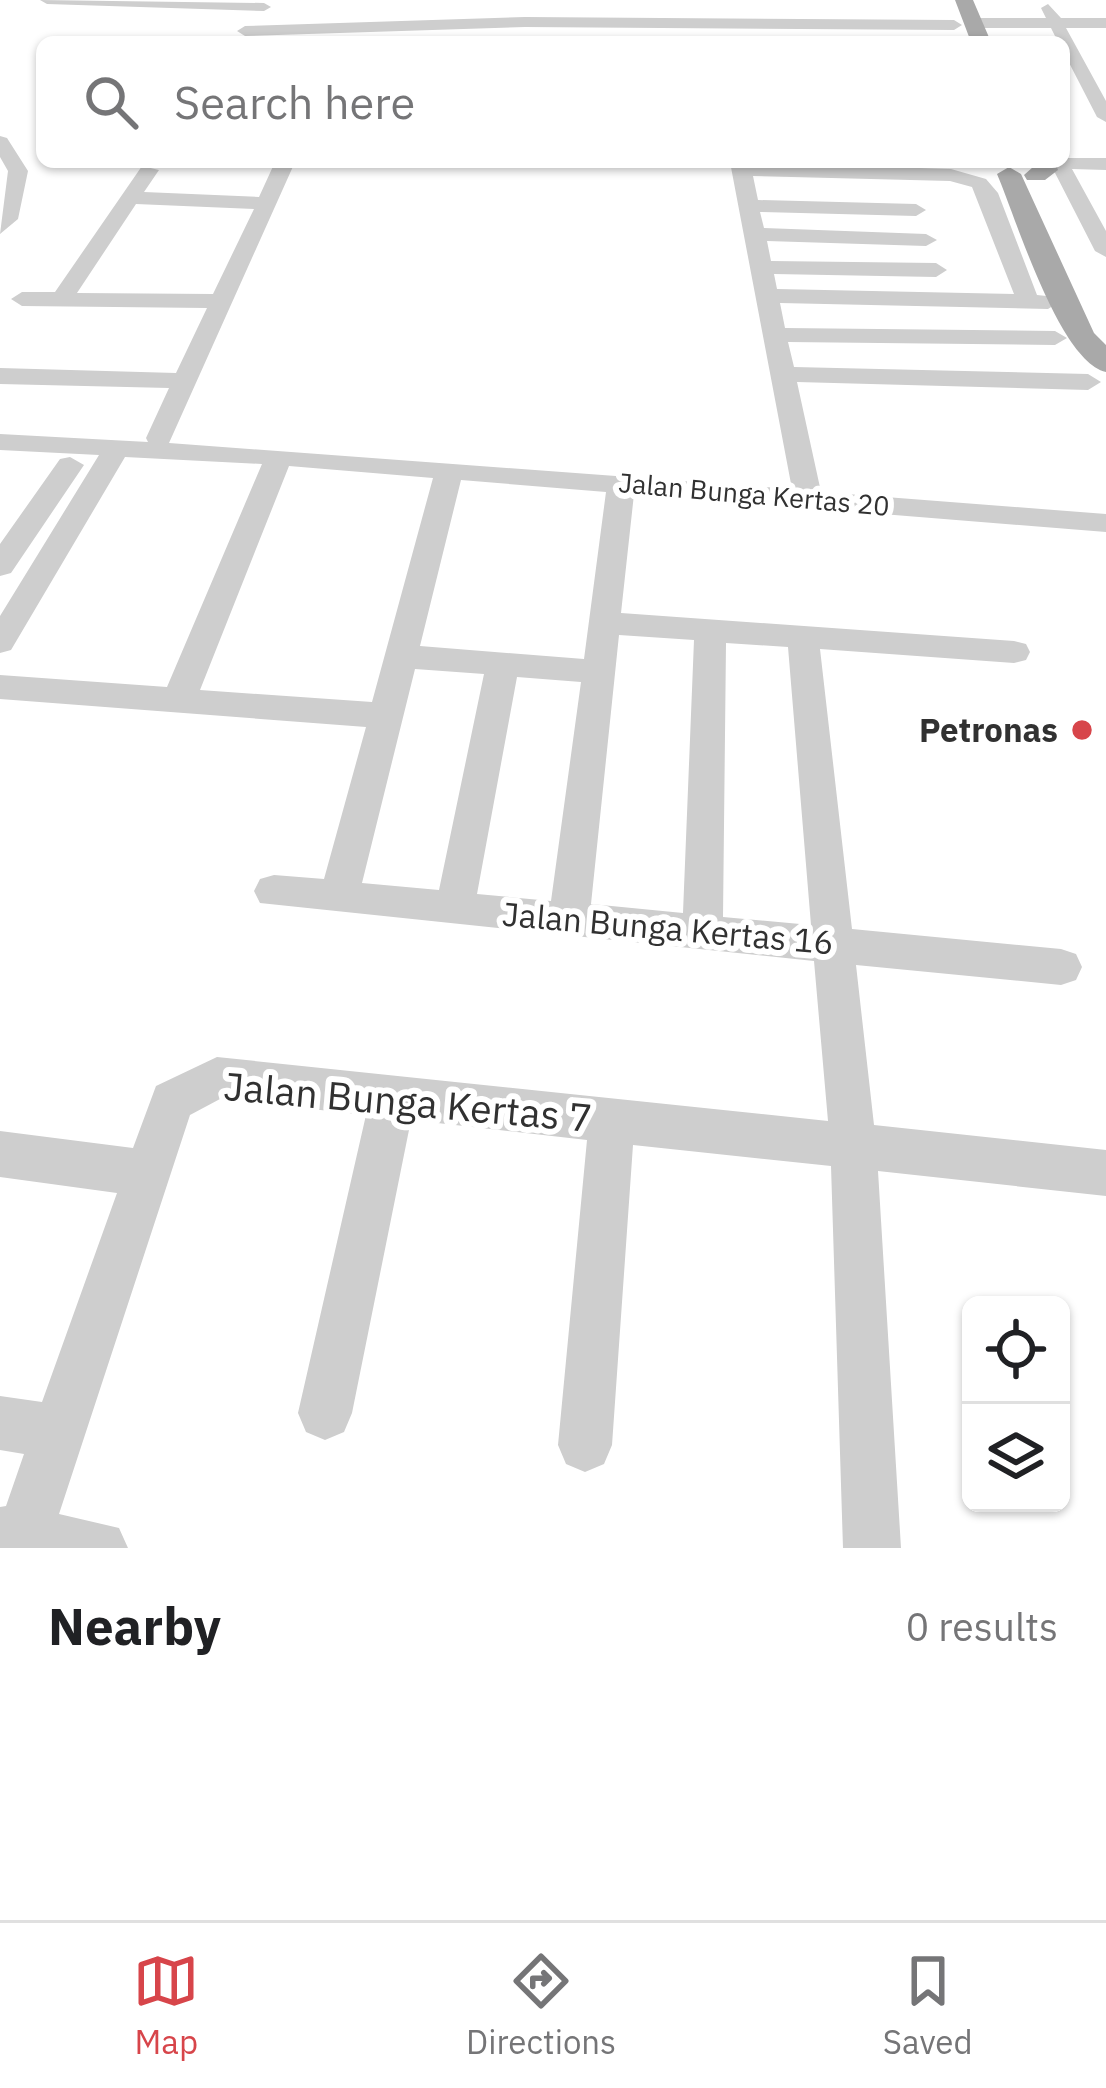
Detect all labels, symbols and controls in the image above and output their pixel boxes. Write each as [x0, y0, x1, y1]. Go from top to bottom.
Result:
search box [36, 36, 1070, 168]
icon: search [78, 69, 144, 135]
text: Search here [174, 73, 415, 131]
street label: Jalan Bunga Kertas 20 [617, 464, 891, 523]
place label: Petronas [919, 708, 1058, 751]
marker: Petronas [1069, 717, 1095, 743]
street label: Jalan Bunga Kertas 16 [501, 892, 836, 963]
street label: Jalan Bunga Kertas 7 [222, 1060, 594, 1143]
map controls [962, 1296, 1070, 1512]
button: locate [962, 1296, 1070, 1404]
button: layers [962, 1404, 1070, 1512]
text: Nearby [48, 1593, 221, 1659]
text: 0 results [906, 1601, 1058, 1652]
tab: Map [133, 1948, 199, 2063]
tab: Directions [466, 1948, 616, 2063]
tab: Saved [883, 1948, 973, 2063]

